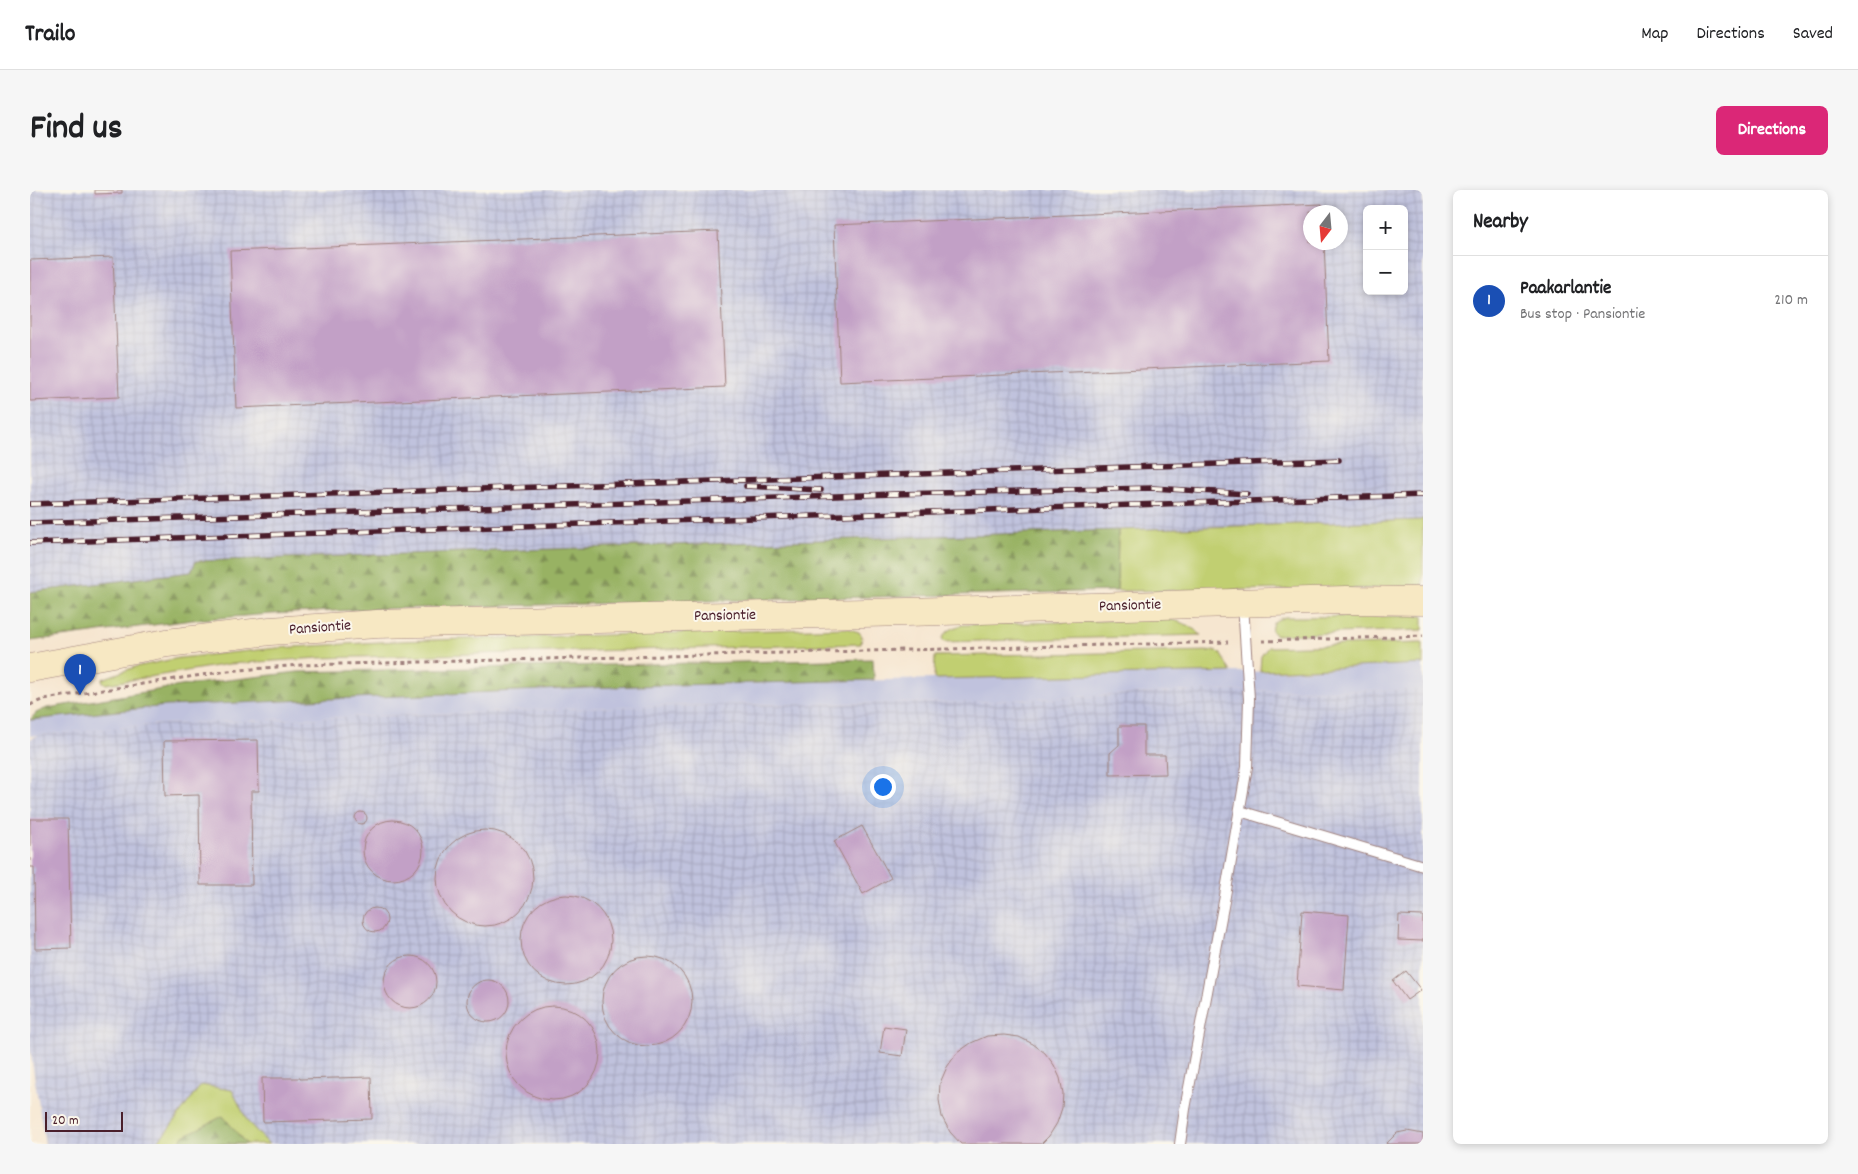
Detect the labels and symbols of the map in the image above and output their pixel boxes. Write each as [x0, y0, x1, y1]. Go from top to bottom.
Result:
north arrow [1303, 205, 1348, 250]
street label: Pansiontie [1099, 593, 1161, 619]
street label: Pansiontie [694, 604, 756, 628]
street label: Pansiontie [288, 614, 352, 642]
pin: 1 [64, 654, 96, 695]
your location [870, 774, 896, 800]
scale bar [45, 1109, 122, 1132]

